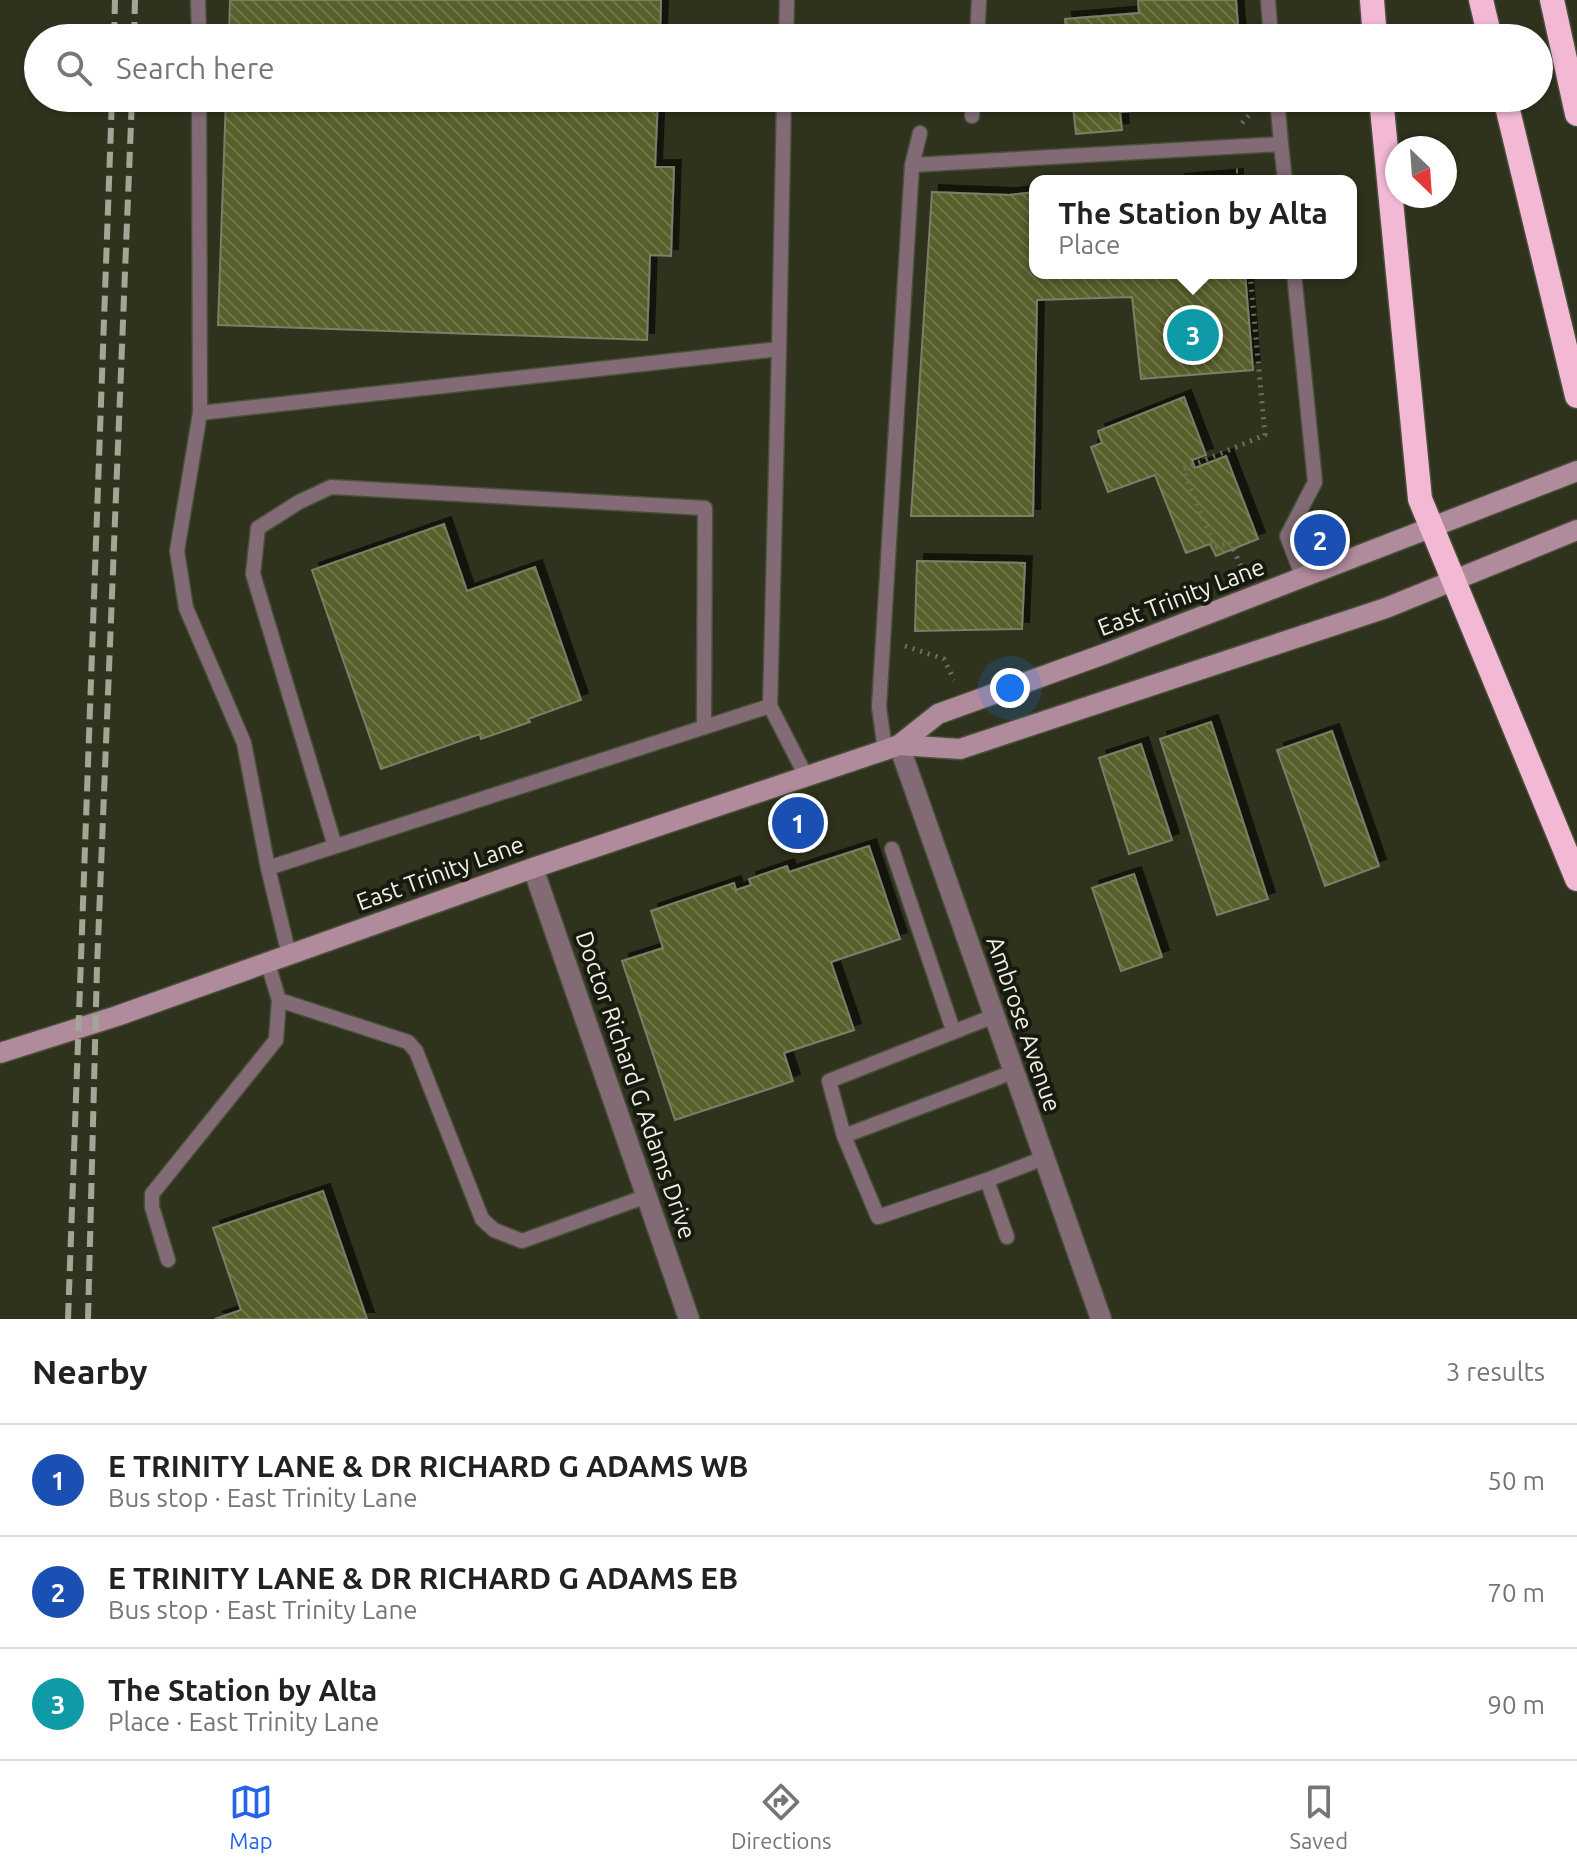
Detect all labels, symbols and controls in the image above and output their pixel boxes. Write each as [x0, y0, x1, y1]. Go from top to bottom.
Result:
search box [24, 24, 1553, 112]
icon: search [52, 46, 96, 90]
text: Search here [116, 51, 275, 85]
north arrow [1385, 136, 1457, 208]
popup [1029, 175, 1357, 279]
text: The Station by Alta [1058, 196, 1328, 230]
text: Place [1058, 230, 1120, 259]
pin: 3 [1167, 305, 1219, 365]
pin: 2 [1294, 510, 1346, 570]
street label: East Trinity Lane [1094, 553, 1268, 641]
your location [990, 668, 1030, 708]
pin: 1 [772, 793, 824, 853]
street label: East Trinity Lane [353, 830, 527, 916]
street label: Doctor Richard G Adams Drive [571, 928, 701, 1242]
street label: Ambrose Avenue [981, 933, 1067, 1115]
text: Nearby [32, 1352, 147, 1390]
text: 3 results [1446, 1357, 1545, 1386]
text: E TRINITY LANE & DR RICHARD G ADAMS WB [108, 1449, 748, 1483]
text: 1 [51, 1466, 65, 1495]
text: 50 m [1487, 1466, 1545, 1495]
text: Bus stop · East Trinity Lane [108, 1483, 418, 1512]
text: E TRINITY LANE & DR RICHARD G ADAMS EB [108, 1561, 738, 1595]
text: 2 [51, 1578, 65, 1607]
text: 70 m [1487, 1578, 1545, 1607]
text: Bus stop · East Trinity Lane [108, 1595, 418, 1624]
text: The Station by Alta [108, 1673, 377, 1707]
text: 3 [51, 1690, 65, 1719]
text: 90 m [1487, 1690, 1545, 1719]
text: Place · East Trinity Lane [108, 1707, 379, 1736]
tab: Map [229, 1780, 273, 1853]
tab: Directions [731, 1780, 832, 1853]
tab: Saved [1289, 1780, 1348, 1853]

